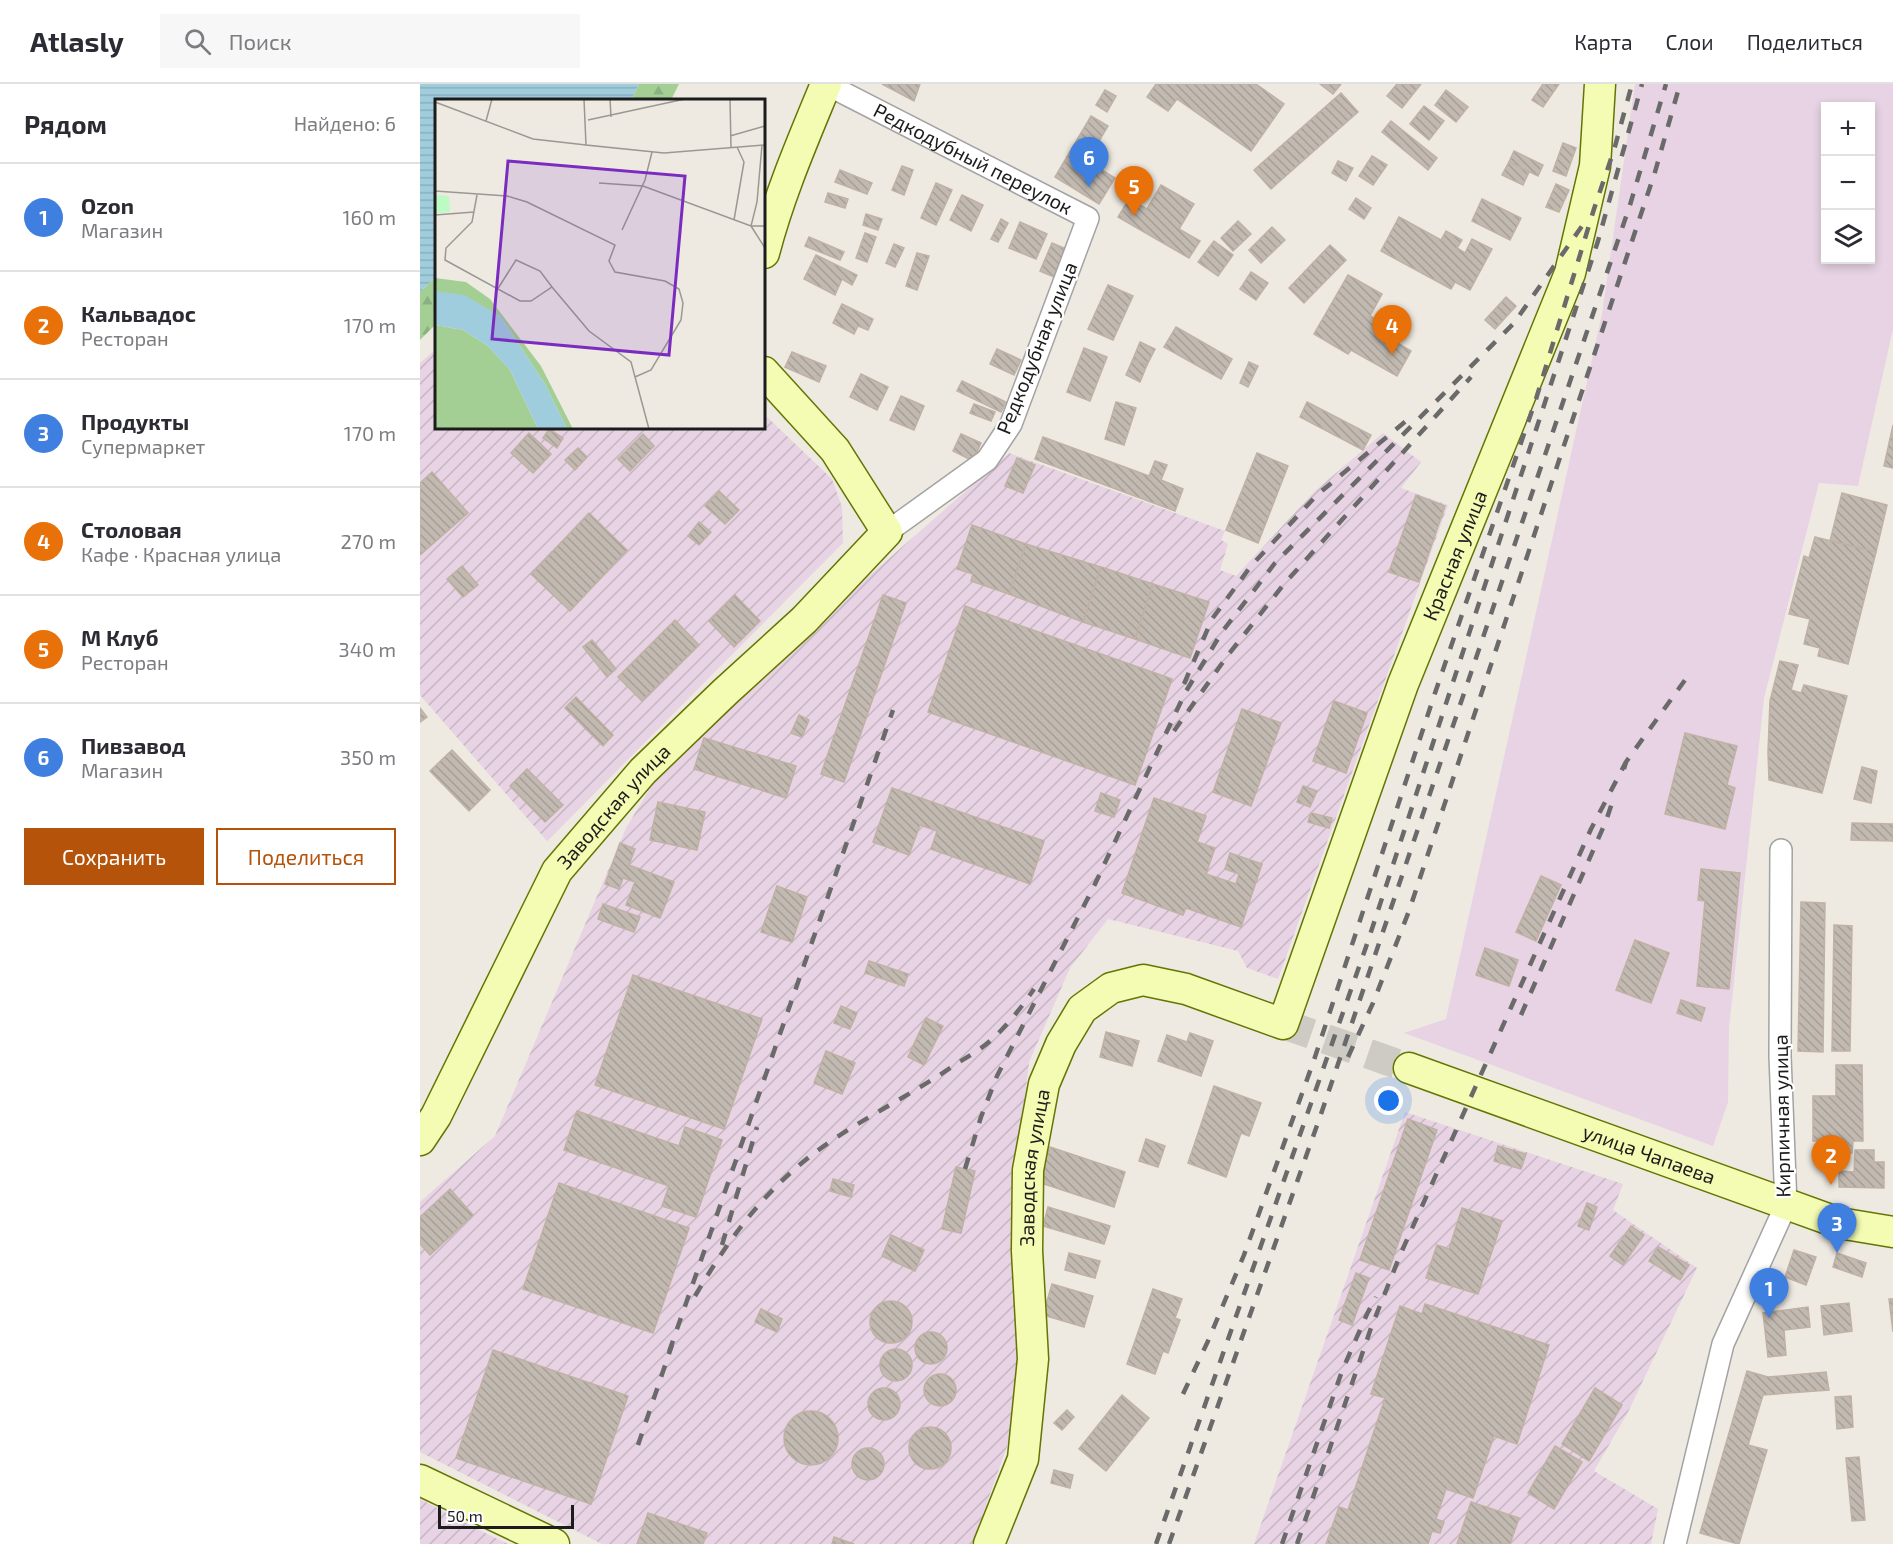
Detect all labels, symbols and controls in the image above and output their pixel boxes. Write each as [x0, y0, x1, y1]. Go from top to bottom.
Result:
search box [160, 14, 580, 68]
text: Atlasly [30, 24, 124, 58]
icon: search [181, 25, 214, 58]
text: Поиск [229, 28, 292, 54]
text: Карта [1574, 29, 1633, 54]
text: Слои [1666, 29, 1714, 54]
text: Поделиться [1747, 29, 1863, 54]
street label: Редкодубный переулок [870, 97, 1077, 219]
inset map [435, 99, 765, 429]
map controls [1821, 102, 1875, 264]
button: + [1821, 102, 1875, 156]
text: Рядом [24, 108, 107, 139]
text: Найдено: 6 [294, 111, 396, 135]
pin: 6 [1070, 138, 1108, 187]
button: − [1821, 156, 1875, 210]
pin: 5 [1114, 166, 1154, 216]
text: Ozon [81, 192, 134, 218]
text: 1 [39, 205, 48, 229]
text: 160 m [343, 205, 396, 229]
button: layers [1821, 210, 1875, 264]
text: Магазин [81, 218, 163, 242]
street label: Редкодубная улица [991, 258, 1082, 438]
text: Кальвадос [81, 300, 196, 326]
pin: 4 [1372, 306, 1412, 355]
text: 2 [38, 313, 49, 337]
text: 170 m [344, 313, 396, 337]
text: Ресторан [81, 326, 169, 350]
text: Продукты [81, 408, 189, 434]
text: 3 [38, 421, 49, 445]
text: 170 m [344, 421, 396, 445]
text: Супермаркет [81, 434, 205, 458]
street label: Красная улица [1417, 487, 1491, 624]
text: Столовая [81, 516, 182, 542]
text: 4 [37, 529, 50, 553]
text: 270 m [340, 529, 396, 553]
text: Кафе · Красная улица [81, 542, 281, 566]
text: М Клуб [81, 624, 159, 650]
text: 5 [38, 637, 49, 661]
text: 340 m [339, 637, 396, 661]
text: Ресторан [81, 650, 169, 674]
text: Пивзавод [81, 732, 186, 758]
street label: Заводская улица [551, 738, 675, 873]
text: 6 [38, 745, 49, 769]
text: 350 m [340, 745, 396, 769]
text: Магазин [81, 758, 163, 782]
button: Сохранить [24, 828, 204, 885]
button: Поделиться [216, 828, 396, 885]
street label: Кирпичная улица [1768, 1034, 1795, 1198]
your location [1374, 1086, 1403, 1115]
street label: Заводская улица [1014, 1087, 1054, 1247]
street label: улица Чапаева [1579, 1119, 1719, 1188]
pin: 2 [1812, 1136, 1850, 1185]
pin: 3 [1818, 1204, 1856, 1253]
pin: 1 [1750, 1268, 1788, 1318]
scale bar [438, 1502, 574, 1530]
text: 50 m [447, 1506, 483, 1525]

